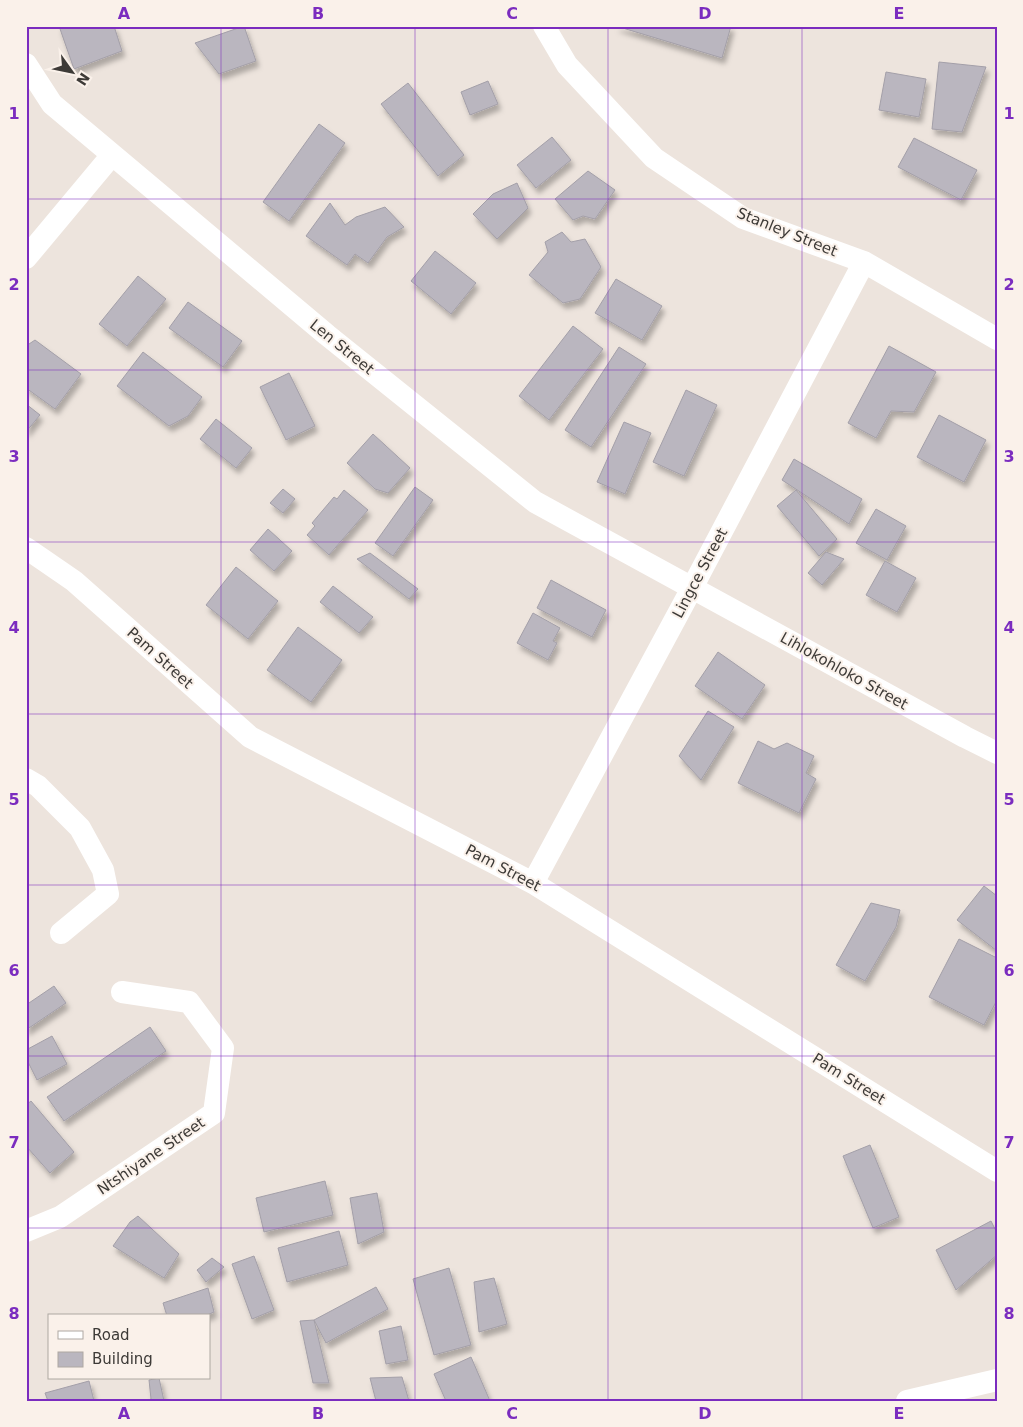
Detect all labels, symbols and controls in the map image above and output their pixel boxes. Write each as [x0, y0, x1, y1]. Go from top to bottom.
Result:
text: A [118, 4, 131, 23]
text: B [312, 4, 324, 23]
text: C [506, 4, 518, 23]
text: D [698, 4, 712, 23]
text: E [894, 4, 904, 23]
north arrow [48, 48, 98, 98]
text: N [73, 70, 93, 88]
text: 1 [8, 104, 20, 123]
text: 1 [1003, 104, 1015, 123]
street label: Stanley Street [734, 204, 840, 260]
text: 2 [8, 275, 20, 294]
text: 2 [1003, 275, 1015, 294]
street label: Len Street [306, 316, 378, 378]
text: 3 [8, 447, 20, 466]
text: 3 [1003, 447, 1015, 466]
street label: Lingce Street [669, 525, 731, 621]
text: 4 [8, 618, 20, 637]
text: 4 [1003, 618, 1015, 637]
street label: Pam Street [123, 624, 197, 692]
street label: Lihlokohloko Street [777, 628, 911, 714]
text: 5 [8, 790, 20, 809]
text: 5 [1003, 790, 1015, 809]
street label: Pam Street [462, 841, 544, 895]
text: 6 [8, 961, 20, 980]
text: 6 [1003, 961, 1015, 980]
street label: Pam Street [809, 1050, 889, 1109]
street label: Ntshiyane Street [94, 1113, 208, 1199]
text: 7 [8, 1133, 20, 1152]
text: 7 [1003, 1133, 1015, 1152]
text: 8 [8, 1304, 20, 1323]
text: 8 [1003, 1304, 1015, 1323]
legend [48, 1314, 210, 1380]
text: Road [92, 1326, 130, 1344]
text: Building [92, 1350, 153, 1368]
text: A [118, 1404, 131, 1423]
text: B [312, 1404, 324, 1423]
text: C [506, 1404, 518, 1423]
text: D [698, 1404, 712, 1423]
text: E [894, 1404, 904, 1423]

